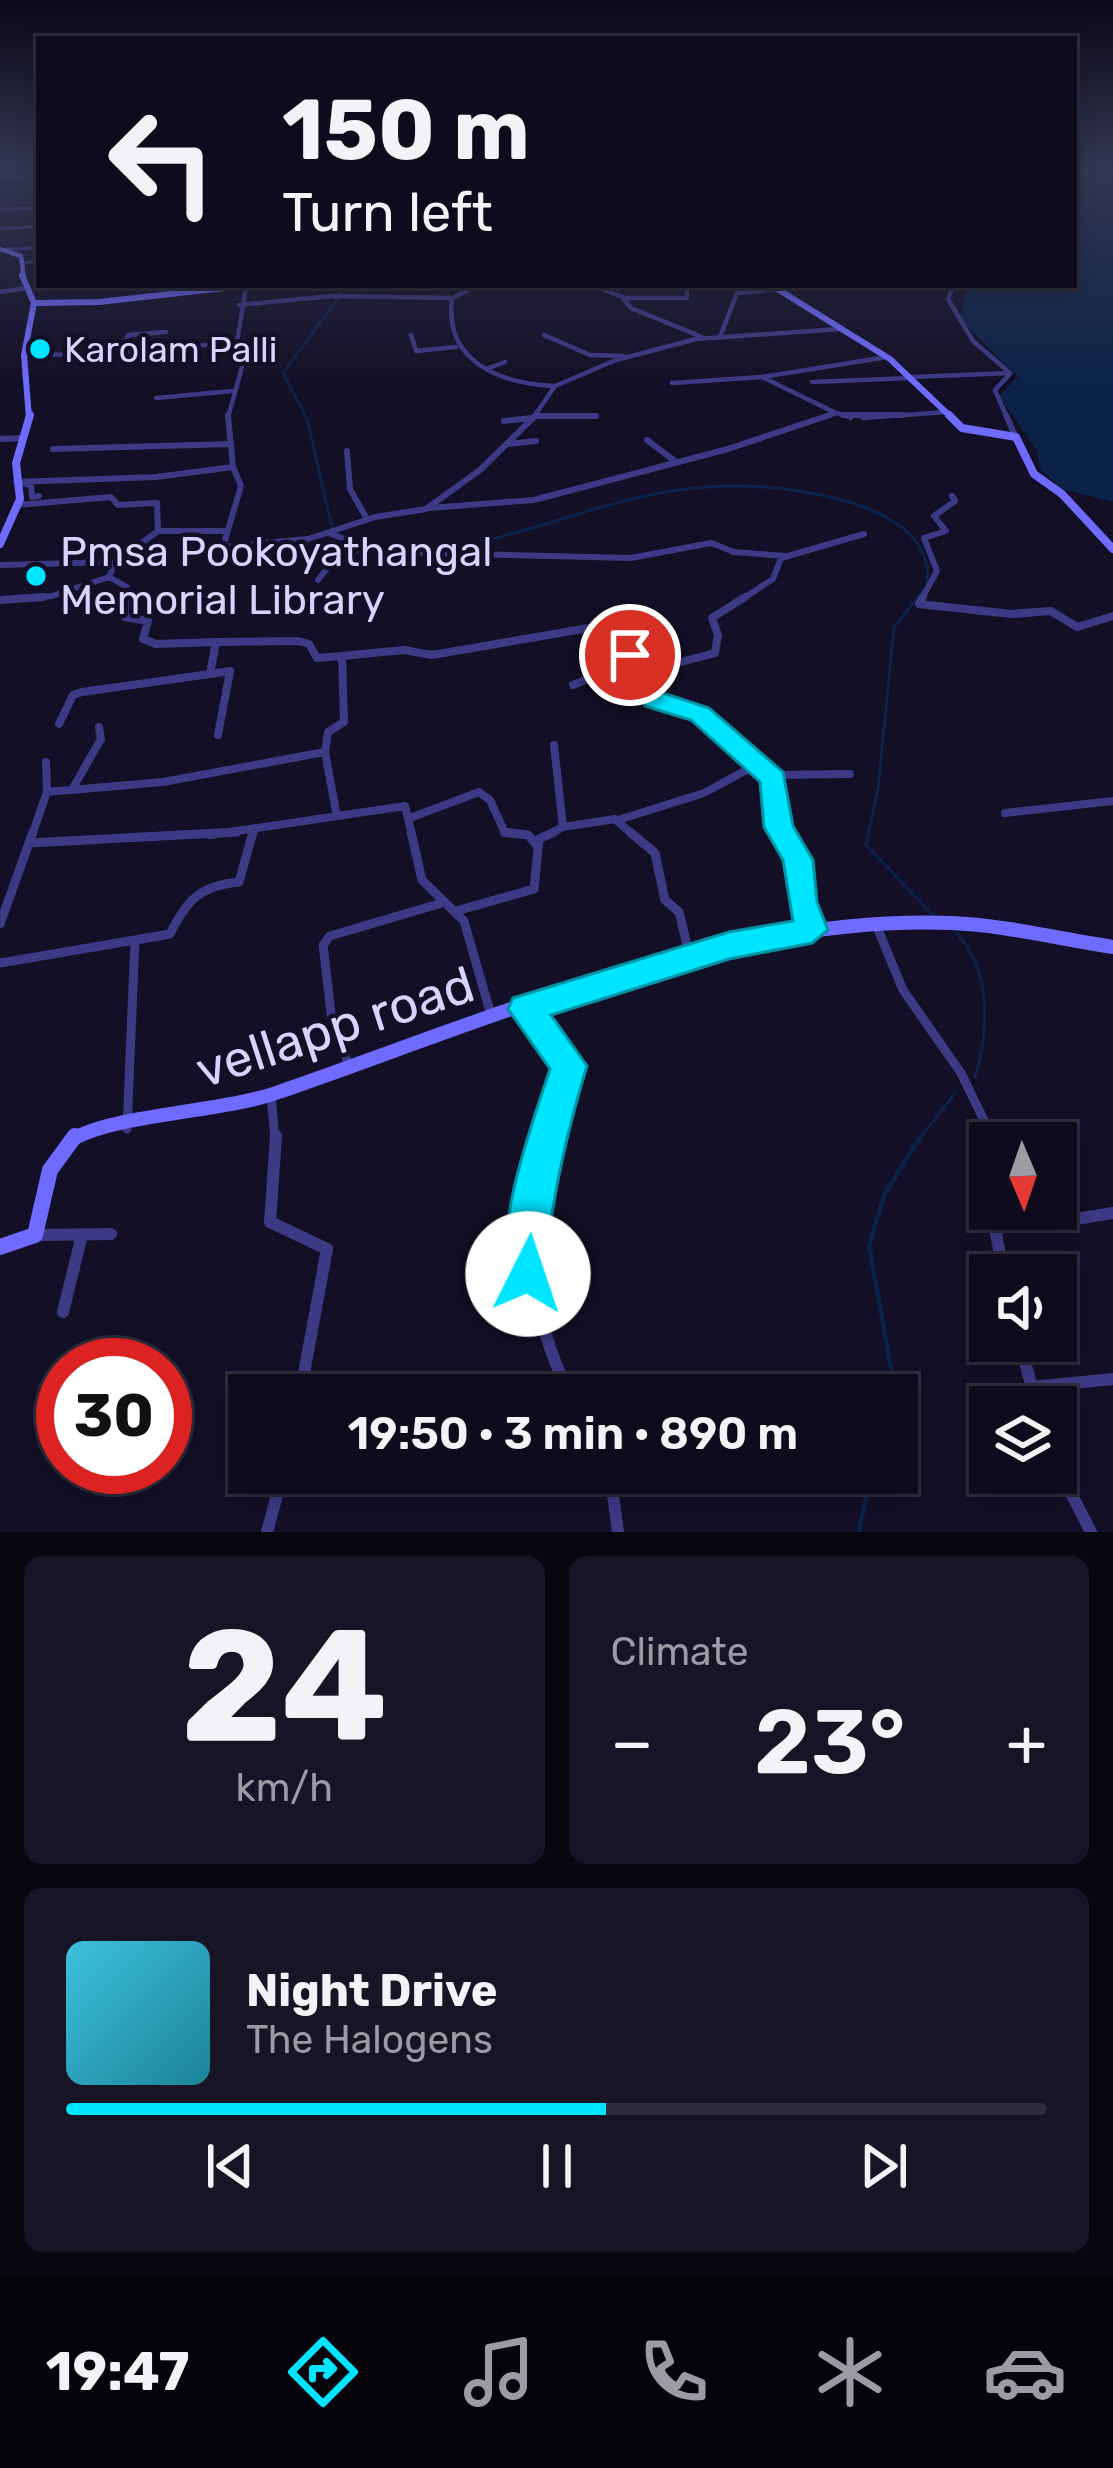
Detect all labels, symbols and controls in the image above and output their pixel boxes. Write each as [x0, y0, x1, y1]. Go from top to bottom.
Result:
text: 150 m [282, 80, 530, 180]
icon: left [84, 84, 240, 240]
text: Turn left [282, 181, 493, 245]
place label: Karolam Palli [64, 328, 278, 371]
marker: Karolam Palli [27, 336, 53, 362]
place label: Pmsa Pookoyathangal Memorial Library [60, 527, 492, 625]
marker: Pmsa Pookoyathangal Memorial Library [23, 563, 49, 589]
pin [579, 604, 681, 706]
icon: arrive [597, 622, 663, 688]
street label: vellapp road [188, 953, 482, 1101]
north arrow [969, 1122, 1077, 1230]
map controls [969, 1122, 1077, 1494]
position arrow [465, 1211, 591, 1337]
button: sound [969, 1254, 1077, 1362]
speed limit sign: 30 [36, 1338, 192, 1494]
button: layers [969, 1386, 1077, 1494]
text: 19:50 · 3 min · 890 m [348, 1407, 798, 1460]
text: 24 [181, 1594, 388, 1779]
text: Climate [611, 1629, 749, 1675]
text: 23° [754, 1689, 905, 1796]
text: − [611, 1703, 653, 1782]
text: + [1006, 1703, 1047, 1782]
text: km/h [236, 1765, 333, 1811]
text: Night Drive [246, 1964, 498, 2017]
text: The Halogens [246, 2017, 493, 2063]
icon: previous [197, 2133, 263, 2199]
icon: pause [524, 2133, 590, 2199]
icon: next [851, 2133, 917, 2199]
icon: directions [281, 2330, 365, 2414]
icon: music [457, 2330, 541, 2414]
icon: phone [632, 2330, 716, 2414]
icon: climate [808, 2330, 892, 2414]
icon: car [983, 2330, 1067, 2414]
text: 19:47 [46, 2340, 190, 2404]

